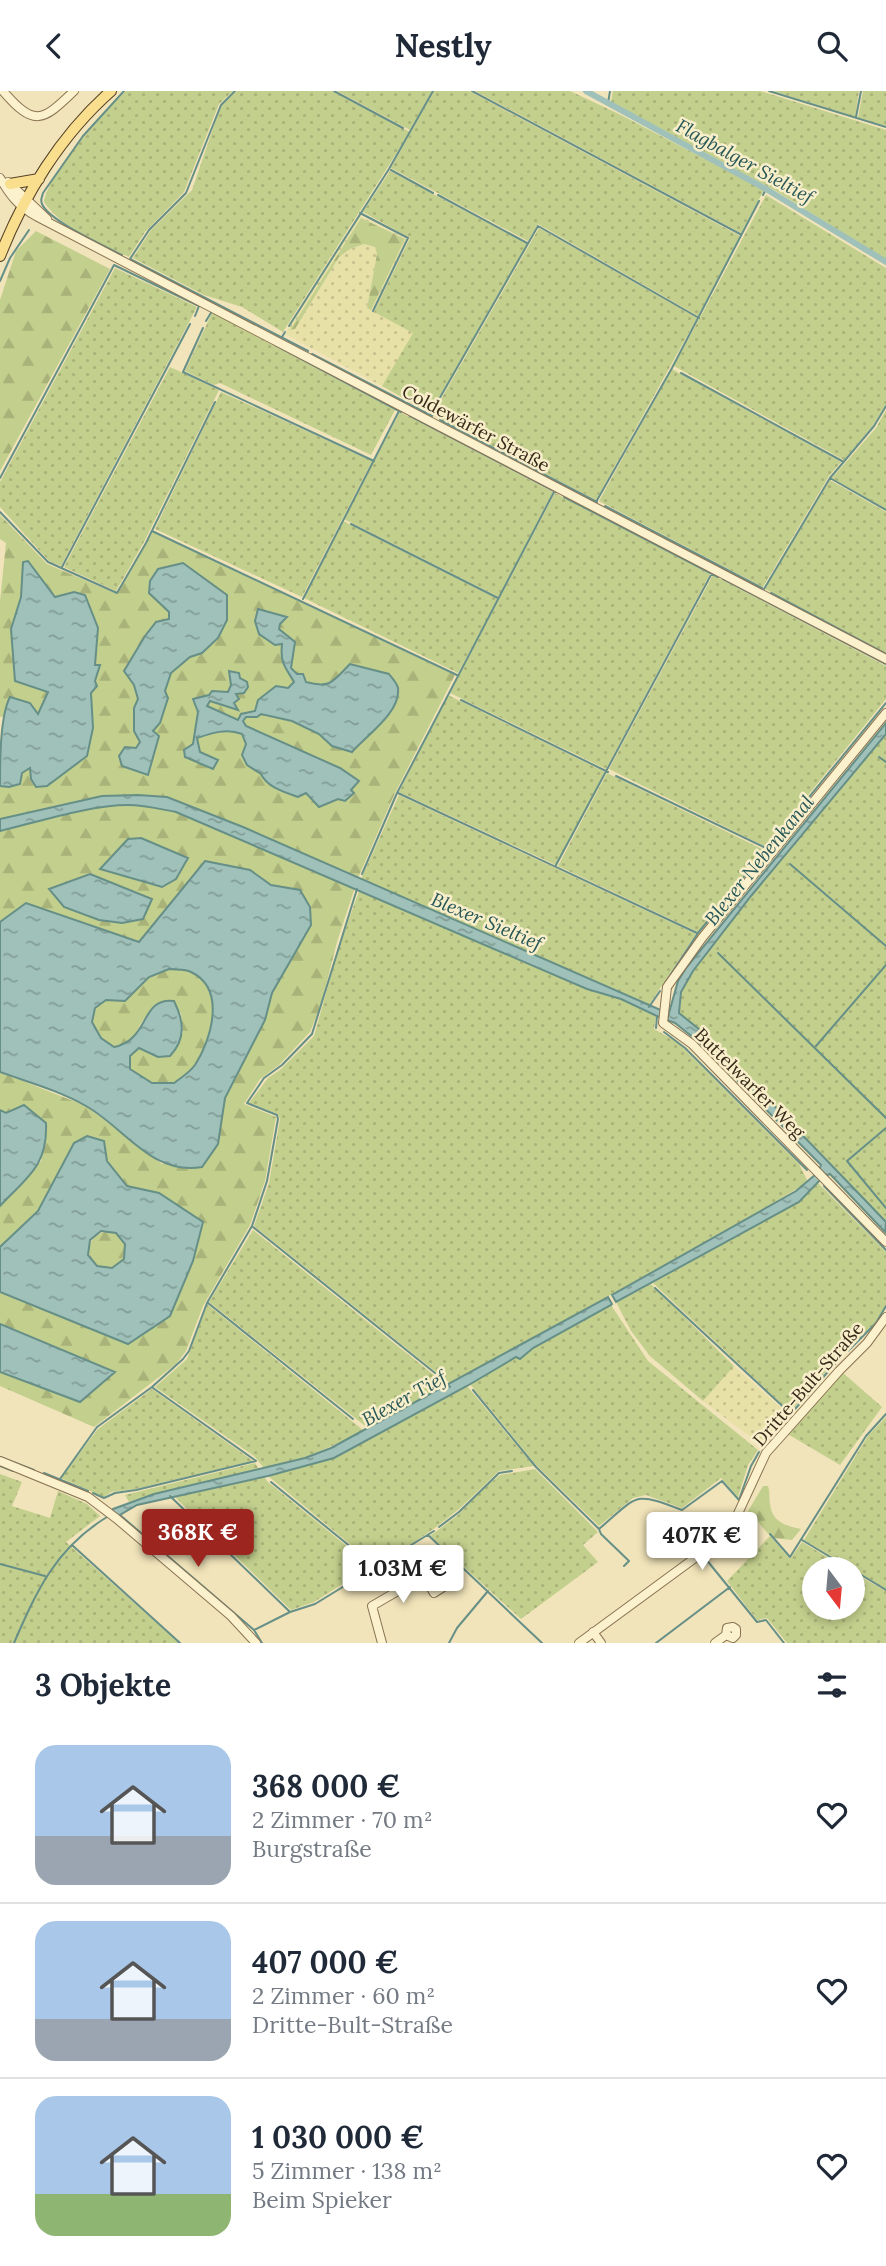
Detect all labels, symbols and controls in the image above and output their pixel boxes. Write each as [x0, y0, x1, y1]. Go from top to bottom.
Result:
text: Nestly [394, 25, 492, 66]
icon: back [35, 27, 73, 65]
icon: search [813, 27, 851, 65]
water label: Flagbalger Sieltief [672, 113, 820, 210]
street label: Coldewärfer Straße [398, 379, 554, 477]
water label: Blexer Nebenkanal [699, 790, 819, 930]
water label: Blexer Sieltief [428, 887, 548, 956]
street label: Buttelwarfer Weg [690, 1023, 811, 1144]
street label: Dritte-Bult-Straße [748, 1317, 868, 1451]
water label: Blexer Tief [358, 1364, 452, 1431]
pin: 368K € [141, 1509, 255, 1569]
pin: 407K € [645, 1513, 759, 1572]
text: 368K € [158, 1517, 238, 1546]
text: 407K € [662, 1520, 742, 1549]
pin: 1.03M € [338, 1545, 468, 1605]
text: 1.03M € [359, 1553, 447, 1582]
north arrow [802, 1557, 864, 1621]
map controls [802, 1557, 865, 1620]
text: 3 Objekte [35, 1666, 171, 1704]
icon: filters [813, 1666, 851, 1704]
text: 368 000 € [252, 1767, 401, 1805]
icon: home [91, 1773, 175, 1857]
icon: heart [813, 1796, 851, 1834]
text: 2 Zimmer · 70 m² [252, 1805, 433, 1834]
text: Burgstraße [252, 1834, 372, 1863]
text: 407 000 € [252, 1943, 399, 1981]
icon: home [91, 1949, 175, 2033]
icon: heart [813, 1972, 851, 2010]
text: 2 Zimmer · 60 m² [252, 1981, 435, 2010]
text: Dritte-Bult-Straße [252, 2010, 453, 2039]
text: 1 030 000 € [252, 2118, 424, 2156]
icon: home [91, 2124, 175, 2208]
icon: heart [813, 2147, 851, 2185]
text: 5 Zimmer · 138 m² [252, 2156, 442, 2185]
text: Beim Spieker [252, 2185, 392, 2214]

